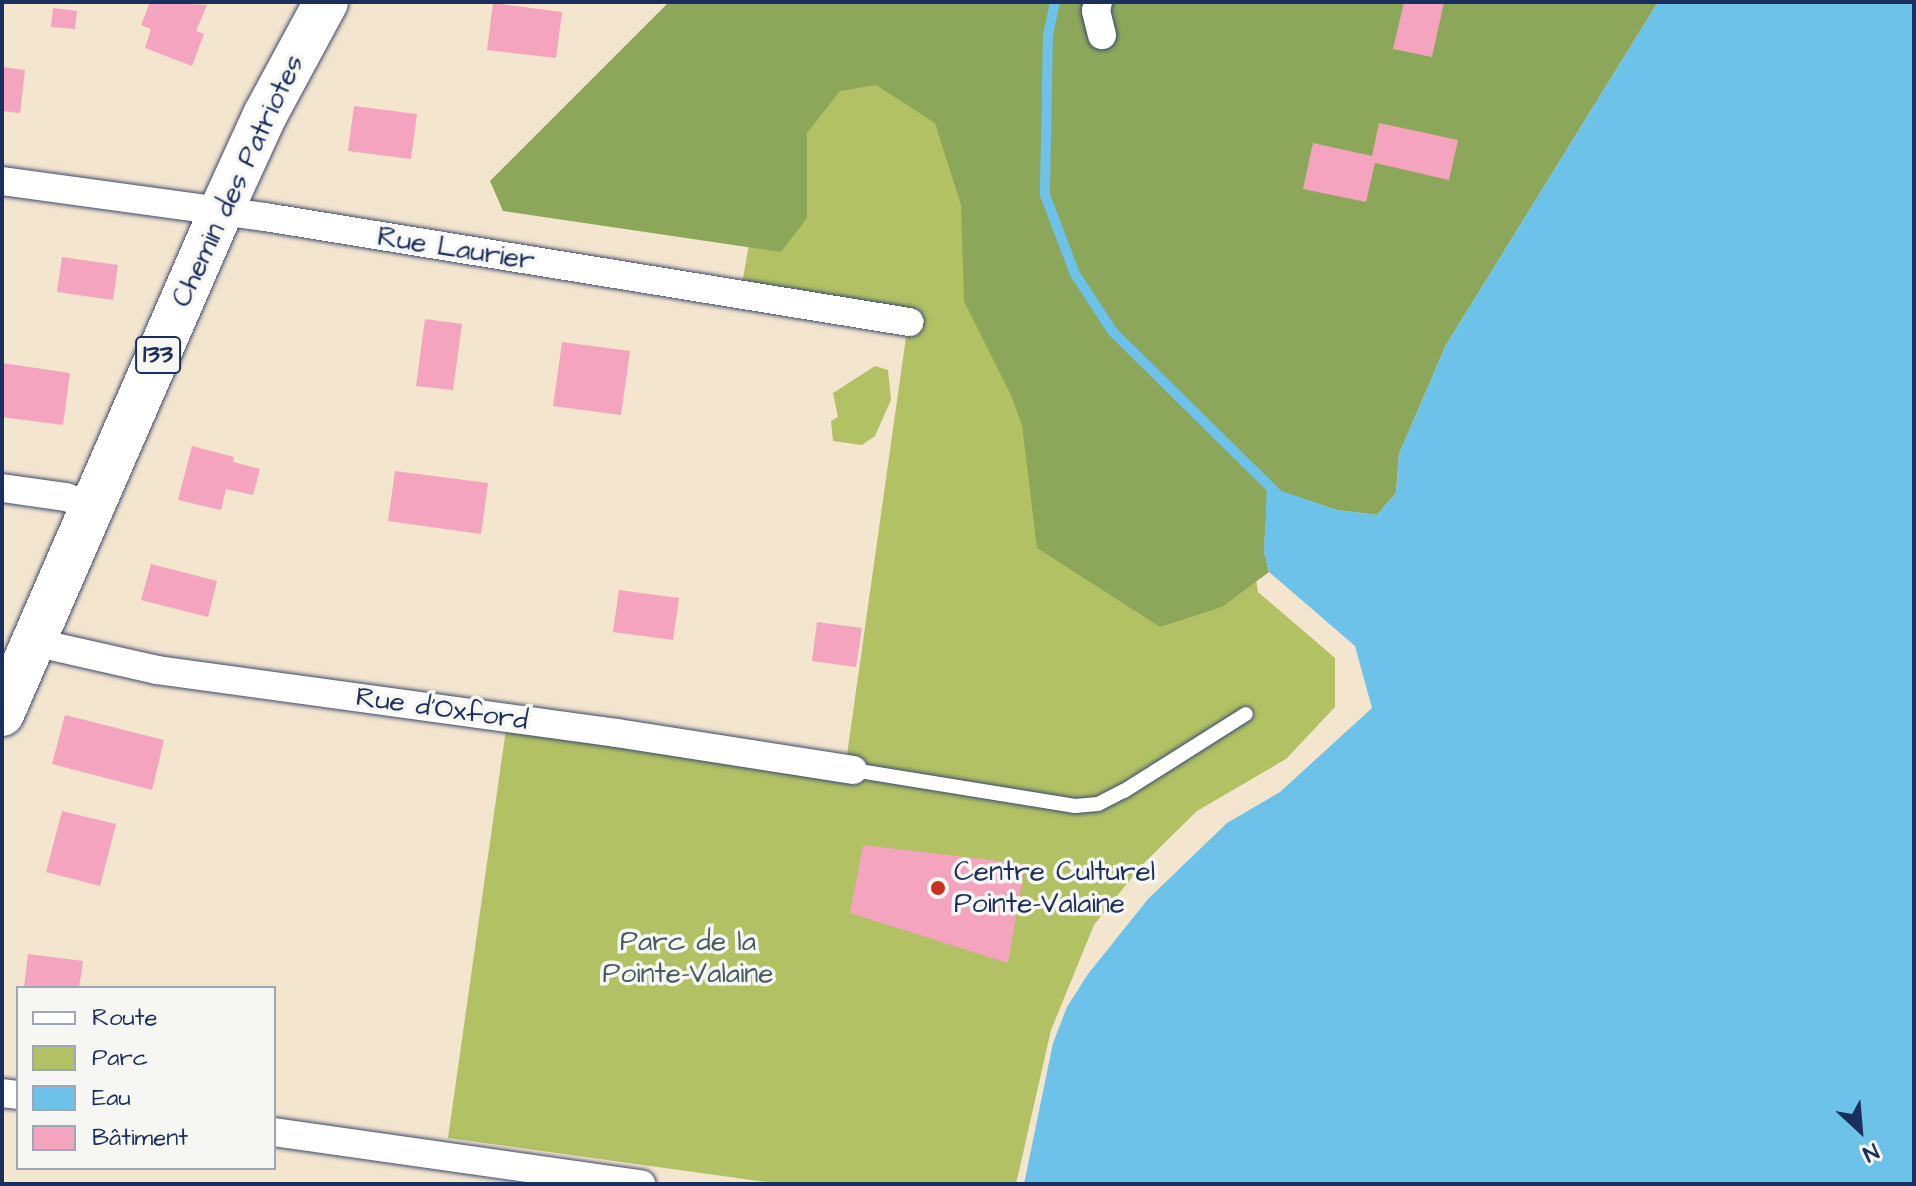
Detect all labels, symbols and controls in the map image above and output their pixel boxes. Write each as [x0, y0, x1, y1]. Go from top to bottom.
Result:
street label: Chemin des Patriotes [165, 50, 311, 312]
street label: Rue Laurier [375, 220, 537, 278]
road number: 133 [134, 333, 182, 377]
street label: Rue d'Oxford [354, 680, 530, 738]
place label: Centre Culturel Pointe-Valaine [954, 855, 1155, 921]
marker: Centre Culturel Pointe-Valaine [929, 879, 947, 897]
park label: Parc de la Pointe-Valaine [603, 925, 773, 991]
legend [16, 986, 276, 1170]
text: Route [92, 1001, 157, 1035]
text: Parc [92, 1041, 148, 1075]
text: Eau [92, 1081, 131, 1115]
north arrow [1820, 1090, 1900, 1170]
text: Bâtiment [92, 1121, 188, 1155]
text: N [1858, 1135, 1884, 1169]

